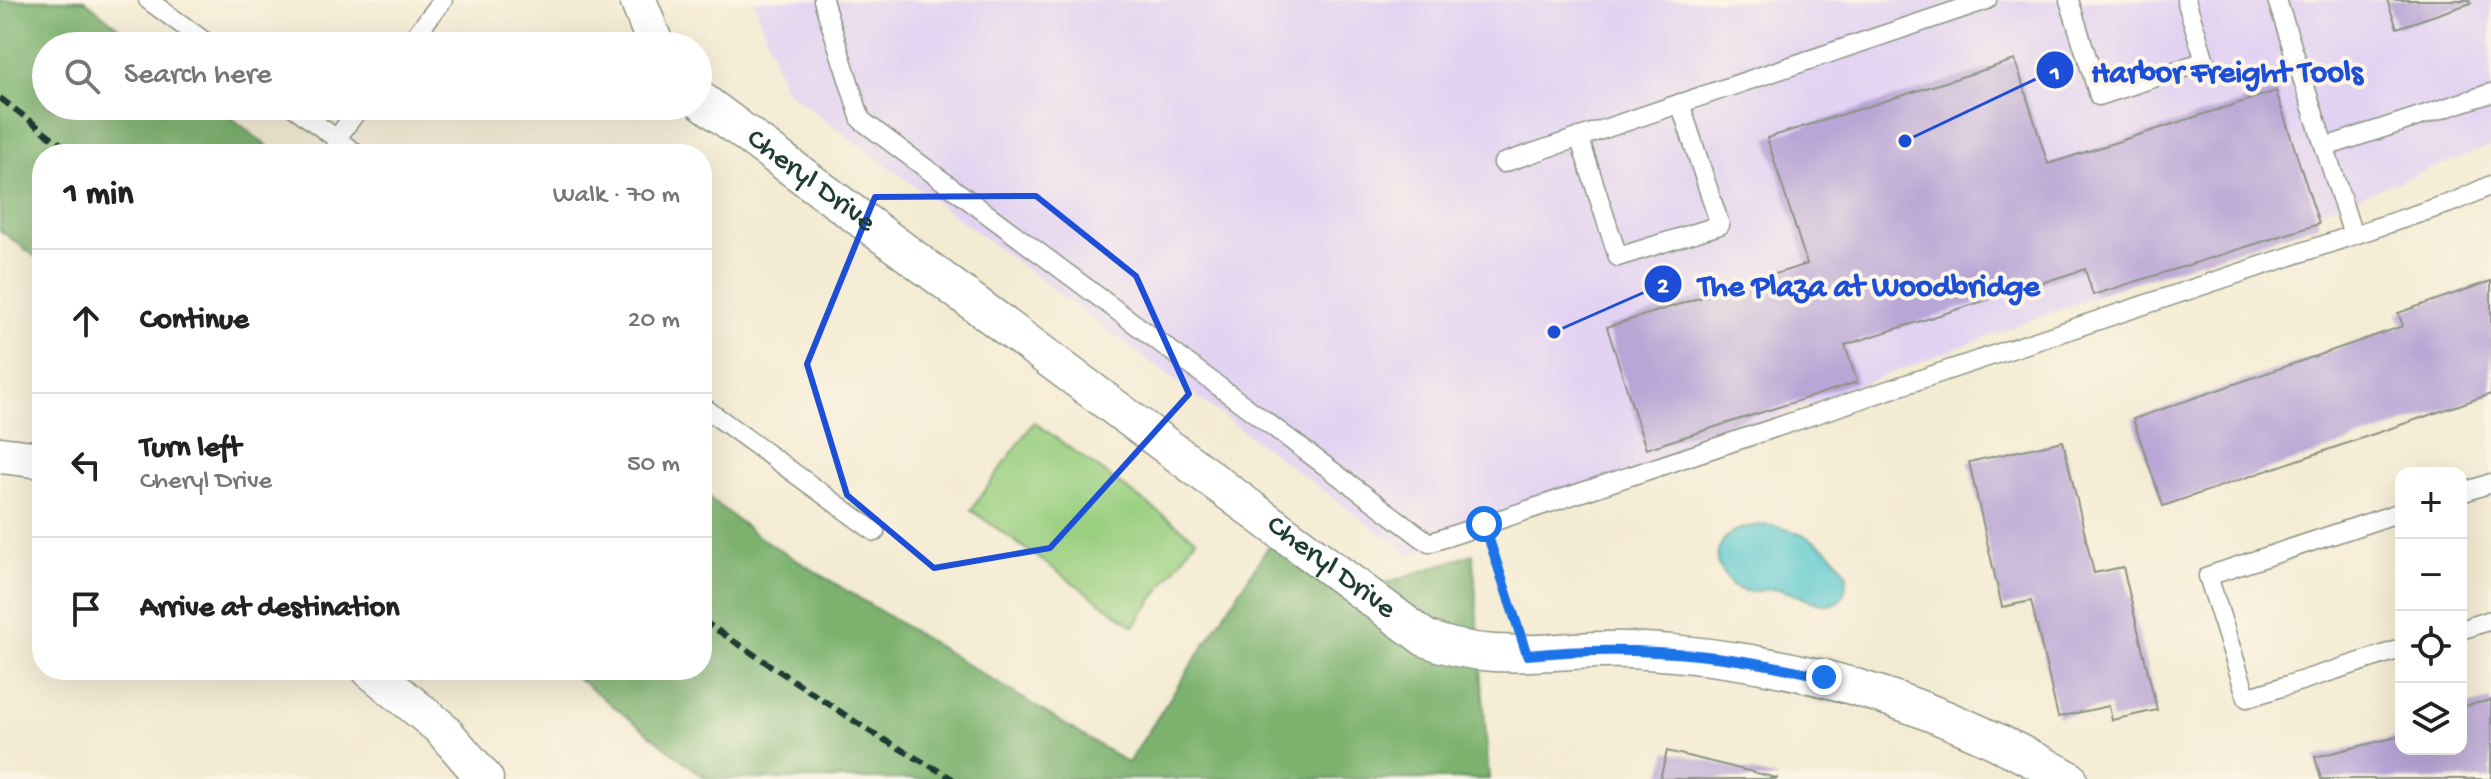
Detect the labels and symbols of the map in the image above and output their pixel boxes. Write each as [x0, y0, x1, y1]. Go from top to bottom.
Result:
callout: Harbor Freight Tools [2035, 42, 2378, 98]
text: Harbor Freight Tools [2091, 56, 2365, 94]
text: 1 [2049, 60, 2060, 89]
street label: Cheryl Drive [739, 122, 882, 241]
callout: The Plaza at Woodbridge [1643, 256, 2056, 312]
text: The Plaza at Woodbridge [1695, 270, 2041, 308]
text: 2 [1657, 273, 1669, 302]
route start [1466, 506, 1502, 542]
street label: Cheryl Drive [1259, 508, 1403, 628]
route end [1806, 659, 1842, 695]

